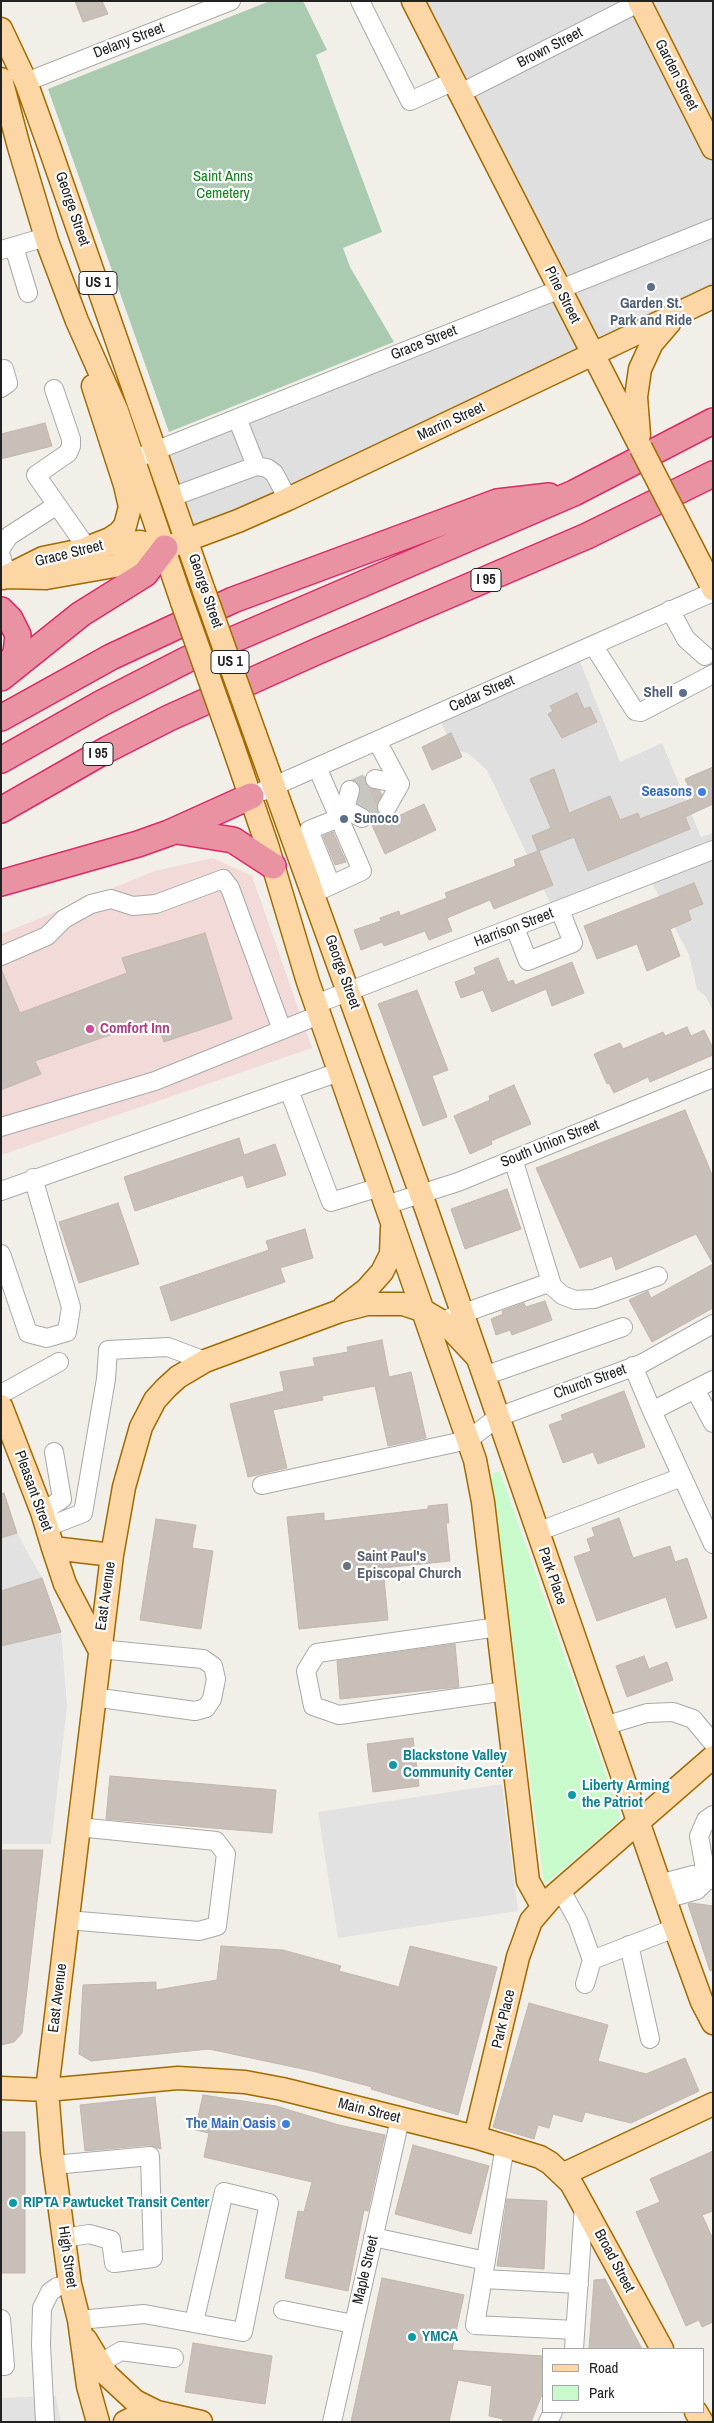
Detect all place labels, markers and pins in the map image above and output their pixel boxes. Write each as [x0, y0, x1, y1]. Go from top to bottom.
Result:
marker: Garden St. Park and Ride [645, 281, 657, 293]
place label: Garden St. Park and Ride [610, 295, 692, 330]
place label: Shell [644, 684, 673, 702]
marker: Shell [677, 687, 689, 699]
place label: Seasons [641, 783, 692, 801]
marker: Seasons [696, 786, 708, 798]
place label: Sunoco [354, 810, 399, 828]
marker: Sunoco [338, 813, 350, 825]
place label: Comfort Inn [100, 1020, 170, 1038]
marker: Comfort Inn [84, 1023, 96, 1035]
place label: Saint Paul's Episcopal Church [357, 1548, 462, 1583]
marker: Saint Paul's Episcopal Church [341, 1560, 353, 1572]
place label: Blackstone Valley Community Center [403, 1747, 513, 1782]
marker: Blackstone Valley Community Center [387, 1759, 399, 1771]
place label: Liberty Arming the Patriot [582, 1777, 669, 1812]
marker: Liberty Arming the Patriot [566, 1789, 578, 1801]
place label: The Main Oasis [186, 2115, 276, 2133]
marker: The Main Oasis [280, 2118, 292, 2130]
place label: RIPTA Pawtucket Transit Center [23, 2194, 209, 2212]
marker: RIPTA Pawtucket Transit Center [7, 2197, 19, 2209]
place label: YMCA [422, 2328, 458, 2346]
marker: YMCA [406, 2331, 418, 2343]

